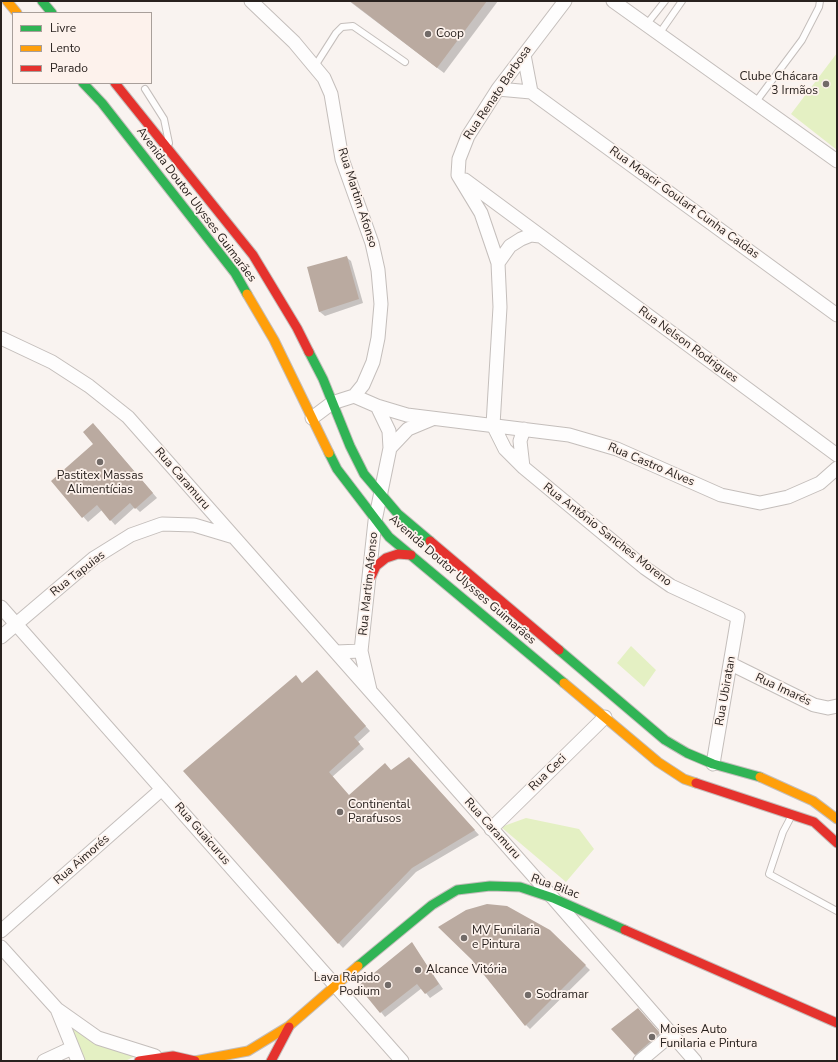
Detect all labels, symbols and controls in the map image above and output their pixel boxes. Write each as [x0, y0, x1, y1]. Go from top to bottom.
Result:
legend [12, 12, 152, 84]
text: Livre [50, 20, 76, 36]
place label: Coop [436, 27, 464, 41]
marker: Coop [423, 29, 433, 39]
text: Lento [50, 40, 80, 56]
street label: Rua Renato Barbosa [461, 43, 535, 143]
text: Parado [50, 60, 88, 76]
place label: Clube Chácara 3 Irmãos [739, 70, 818, 98]
marker: Clube Chácara 3 Irmãos [821, 79, 831, 89]
street label: Avenida Doutor Ulysses Guimarães [133, 125, 259, 285]
street label: Rua Moacir Goulart Cunha Caldas [606, 144, 762, 262]
street label: Rua Martim Afonso [334, 146, 380, 250]
street label: Rua Nelson Rodrigues [635, 304, 741, 386]
street label: Rua Castro Alves [606, 440, 696, 490]
street label: Rua Caramuru [151, 445, 213, 513]
marker: Pastitex Massas Alimentícias [95, 457, 105, 467]
place label: Pastitex Massas Alimentícias [57, 469, 143, 497]
street label: Rua Antônio Sanches Moreno [540, 480, 674, 590]
street label: Avenida Doutor Ulysses Guimarães [386, 512, 538, 648]
street label: Rua Martim Afonso [356, 531, 382, 637]
street label: Rua Tapuias [48, 548, 108, 600]
street label: Rua Ubiratan [713, 655, 739, 727]
street label: Rua Imarés [753, 671, 813, 709]
street label: Rua Ceci [526, 752, 570, 794]
street label: Rua Caramuru [461, 796, 523, 862]
place label: Continental Parafusos [348, 798, 410, 826]
street label: Rua Guaicurus [171, 800, 233, 868]
marker: Continental Parafusos [335, 807, 345, 817]
street label: Rua Aimorés [51, 832, 113, 888]
street label: Rua Bilac [529, 872, 581, 902]
place label: MV Funilaria e Pintura [472, 924, 540, 952]
marker: MV Funilaria e Pintura [459, 933, 469, 943]
place label: Alcance Vitória [426, 963, 507, 977]
marker: Alcance Vitória [413, 965, 423, 975]
place label: Lava Rápido Podium [314, 971, 380, 999]
marker: Lava Rápido Podium [383, 980, 393, 990]
place label: Sodramar [536, 988, 589, 1002]
marker: Sodramar [523, 990, 533, 1000]
place label: Moises Auto Funilaria e Pintura [660, 1023, 757, 1051]
marker: Moises Auto Funilaria e Pintura [647, 1032, 657, 1042]

